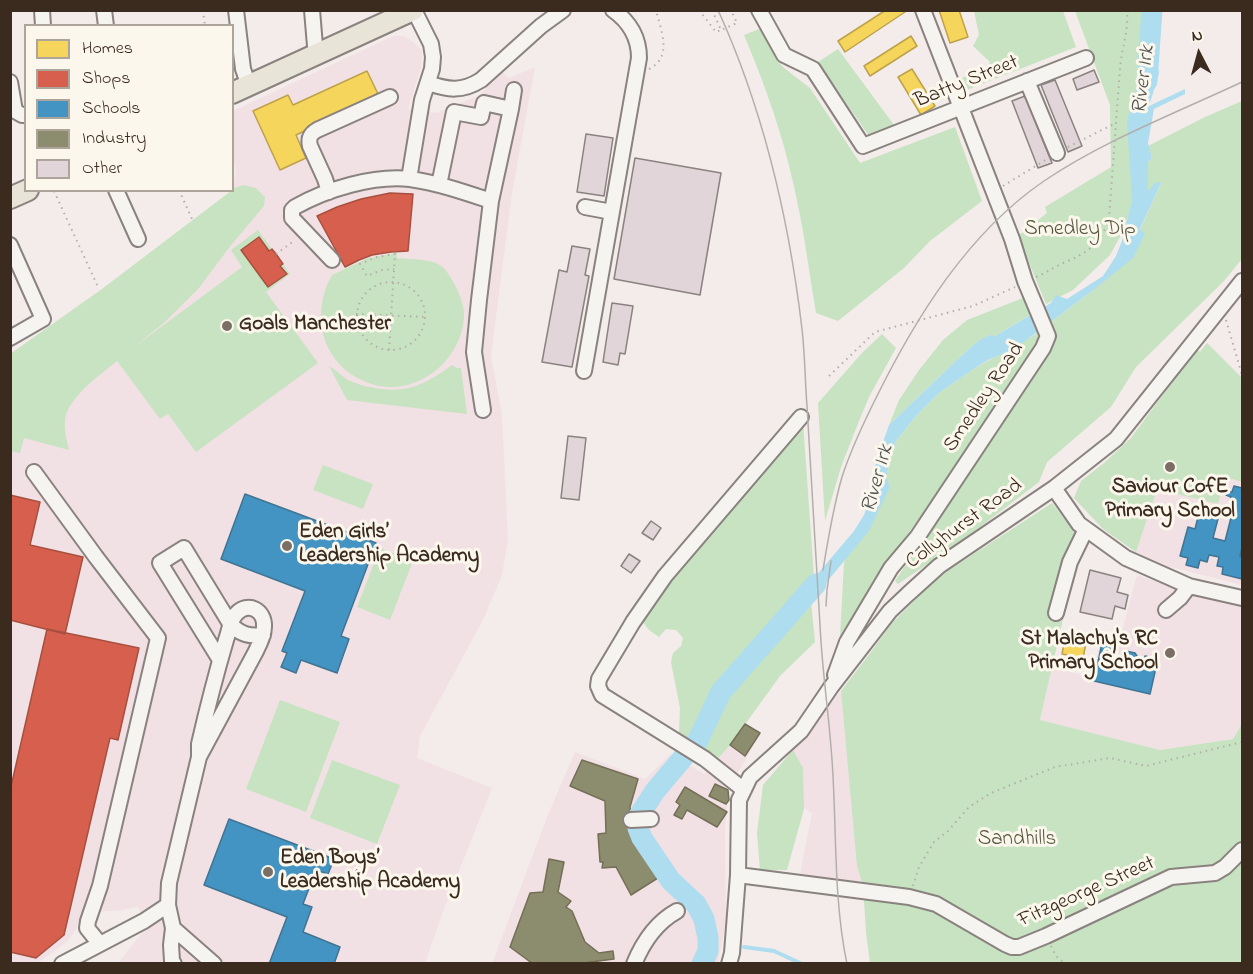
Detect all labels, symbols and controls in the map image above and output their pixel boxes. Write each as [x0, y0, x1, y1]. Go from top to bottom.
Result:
legend [24, 24, 234, 192]
north arrow [1169, 24, 1229, 84]
text: N [1190, 24, 1204, 49]
text: Homes [82, 36, 133, 62]
water label: River Irk [1128, 44, 1162, 116]
street label: Batty Street [912, 51, 1022, 115]
text: Shops [82, 66, 130, 92]
text: Schools [82, 96, 140, 122]
text: Industry [82, 126, 146, 152]
text: Other [82, 156, 122, 182]
park label: Smedley Dip [1024, 218, 1136, 244]
place label: Goals Manchester [239, 313, 391, 339]
marker: Goals Manchester [220, 319, 234, 333]
street label: Smedley Road [939, 339, 1031, 457]
water label: River Irk [857, 442, 901, 516]
marker: Saviour CofE Primary School [1163, 460, 1177, 474]
street label: Collyhurst Road [902, 474, 1028, 576]
place label: Saviour CofE Primary School [1105, 476, 1235, 526]
place label: Eden Girls’ Leadership Academy [299, 521, 479, 571]
marker: Eden Girls’ Leadership Academy [280, 539, 294, 553]
place label: St Malachy's RC Primary School [1021, 628, 1158, 678]
marker: St Malachy's RC Primary School [1163, 646, 1177, 660]
park label: Sandhills [978, 828, 1056, 854]
place label: Eden Boys’ Leadership Academy [280, 847, 460, 897]
street label: Fitzgeorge Street [1015, 852, 1159, 934]
marker: Eden Boys’ Leadership Academy [261, 865, 275, 879]

